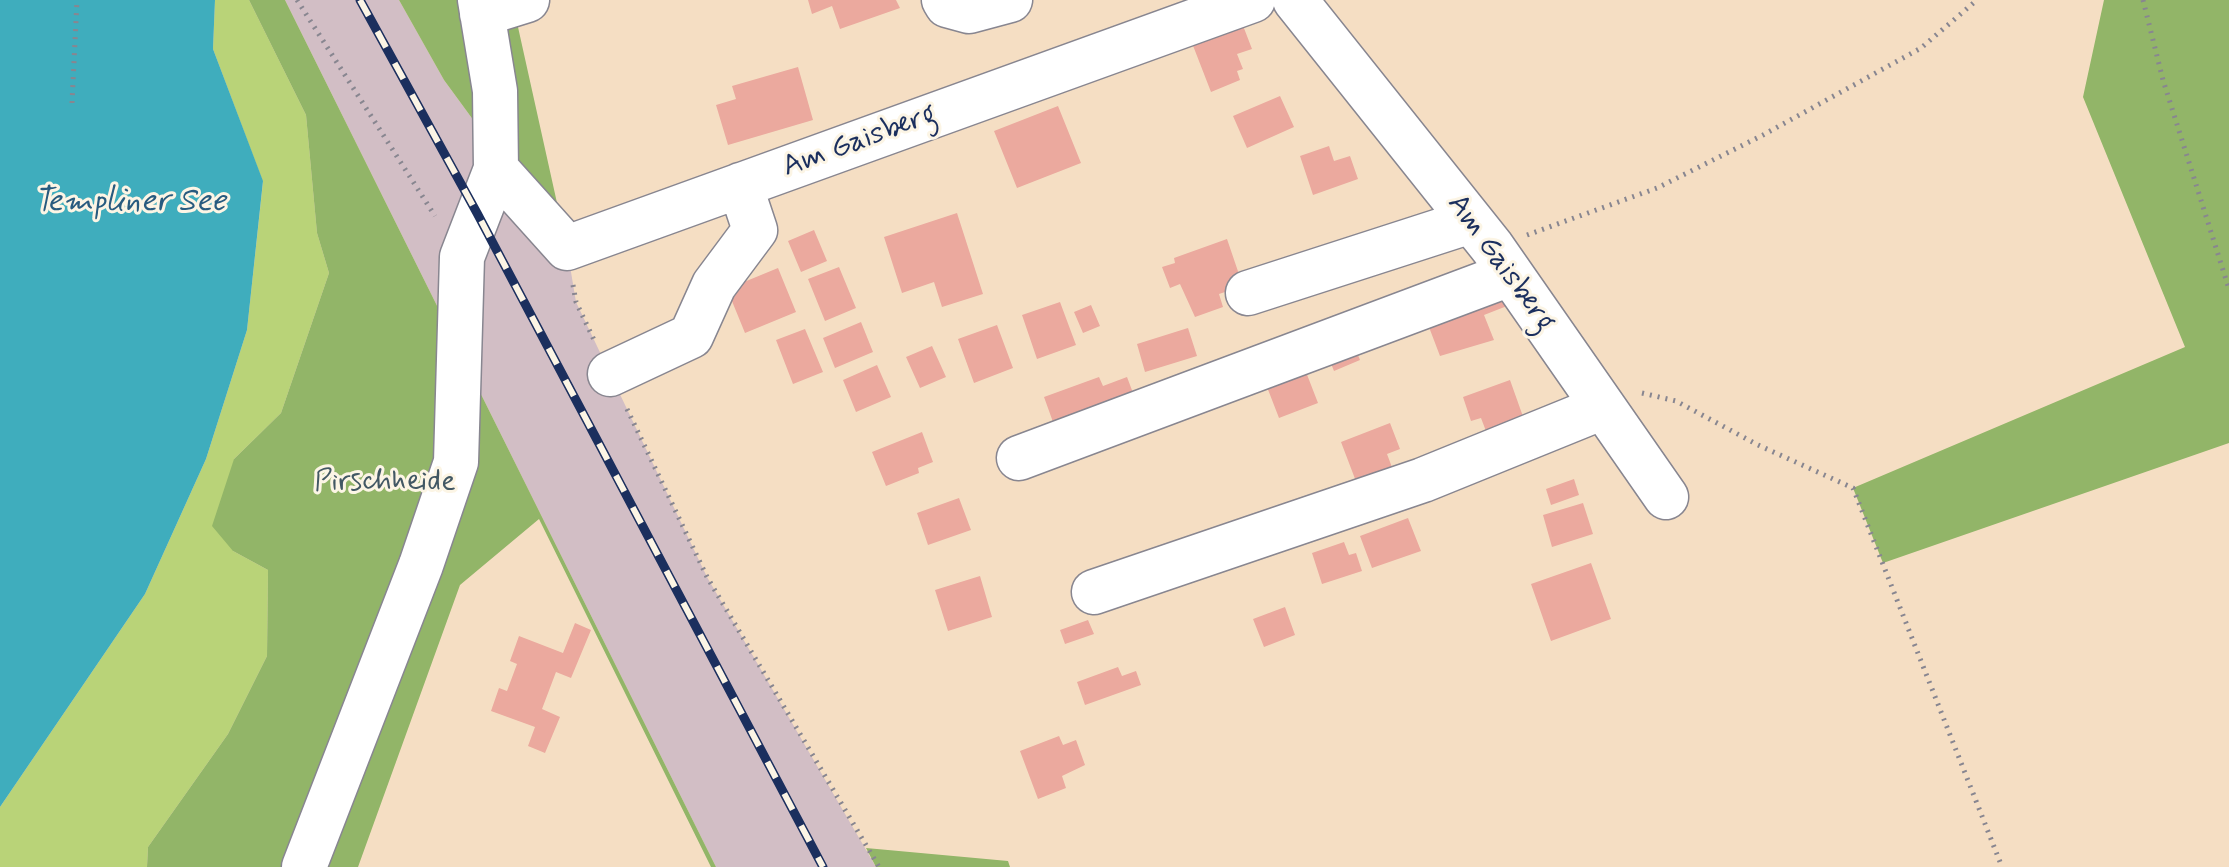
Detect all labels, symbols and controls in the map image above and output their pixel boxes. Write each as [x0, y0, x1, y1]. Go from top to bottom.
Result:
street label: Am Gaisberg [778, 97, 942, 187]
water label: Templiner See [34, 184, 226, 222]
street label: Am Gaisberg [1438, 188, 1562, 340]
park label: Pirschheide [314, 465, 456, 501]

